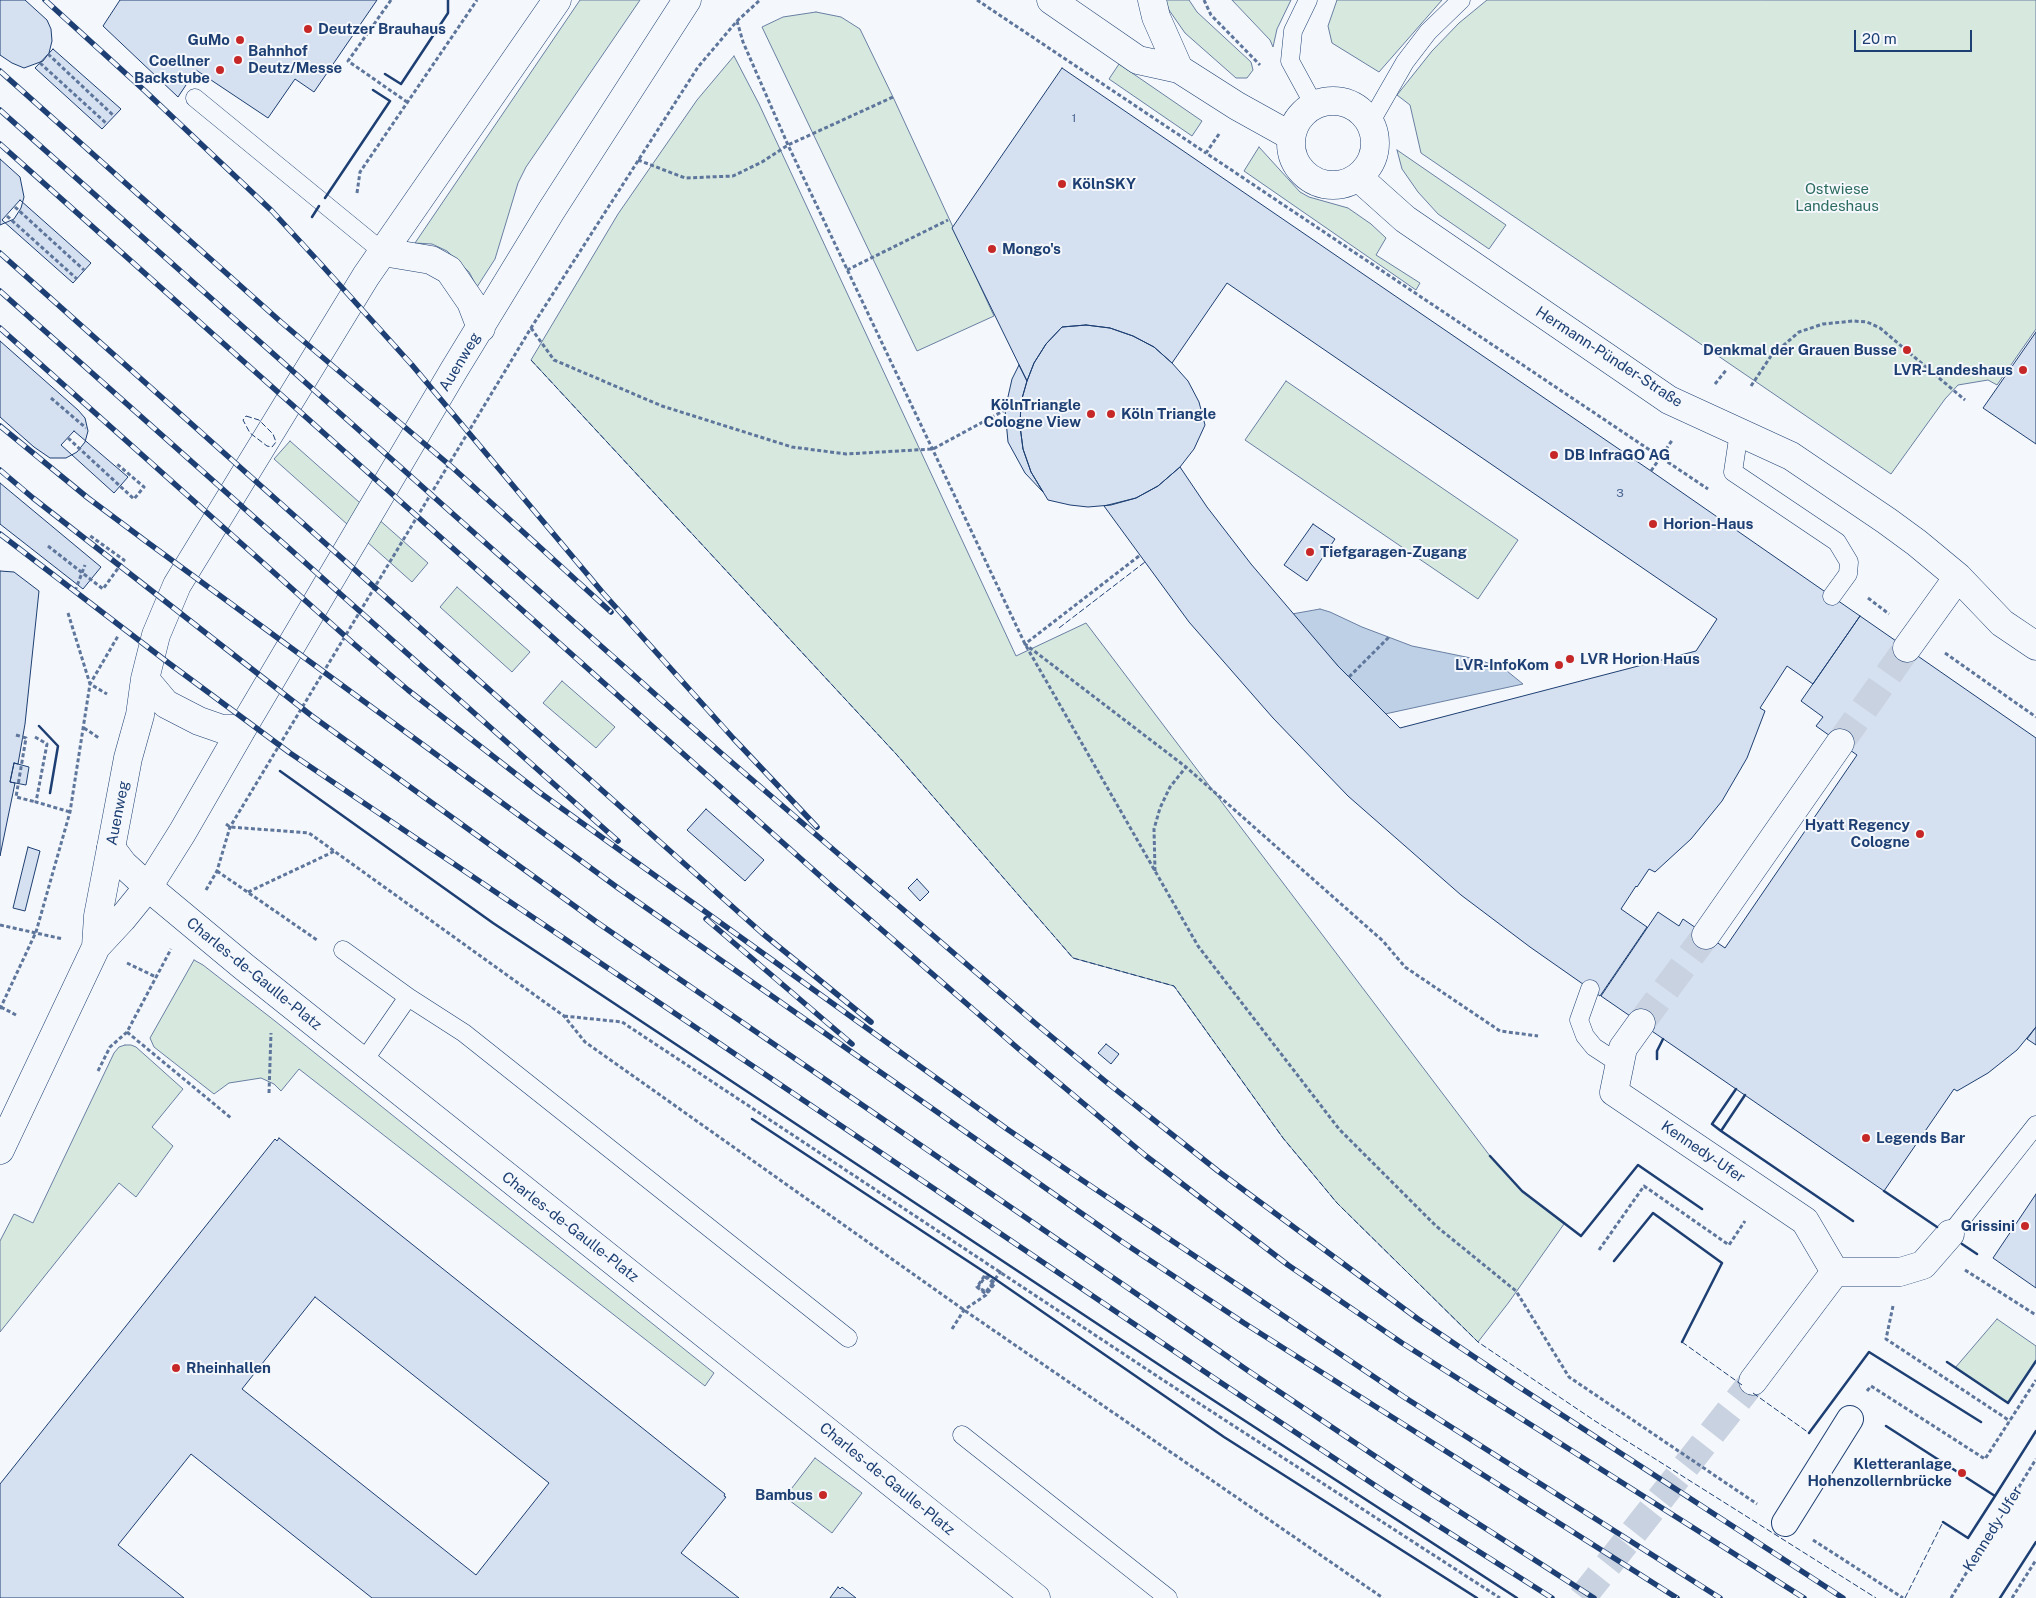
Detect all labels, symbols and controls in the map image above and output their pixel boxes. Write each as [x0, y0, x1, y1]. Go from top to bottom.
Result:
place label: Deutzer Brauhaus [318, 20, 446, 38]
scale bar [1856, 20, 1974, 52]
marker: Deutzer Brauhaus [302, 23, 314, 35]
text: 20 m [1862, 30, 1897, 47]
place label: GuMo [188, 31, 230, 49]
marker: GuMo [234, 34, 246, 46]
place label: Bahnhof Deutz/Messe [248, 42, 342, 77]
place label: Coellner Backstube [134, 52, 210, 87]
marker: Bahnhof Deutz/Messe [232, 54, 244, 66]
marker: Coellner Backstube [214, 64, 226, 76]
house number: 1 [1072, 111, 1076, 125]
place label: KölnSKY [1072, 175, 1136, 193]
marker: KölnSKY [1056, 178, 1068, 190]
park label: Ostwiese Landeshaus [1795, 180, 1879, 215]
place label: Mongo's [1002, 240, 1061, 258]
marker: Mongo's [986, 243, 998, 255]
street label: Hermann-Pünder-Straße [1532, 303, 1686, 411]
street label: Auenweg [435, 329, 485, 395]
place label: Denkmal der Grauen Busse [1703, 341, 1897, 359]
marker: Denkmal der Grauen Busse [1901, 344, 1913, 356]
place label: LVR-Landeshaus [1893, 361, 2013, 379]
marker: LVR-Landeshaus [2017, 364, 2029, 376]
place label: KölnTriangle Cologne View [983, 396, 1081, 431]
place label: Köln Triangle [1121, 405, 1216, 423]
marker: KölnTriangle Cologne View [1085, 408, 1097, 420]
marker: Köln Triangle [1105, 408, 1117, 420]
place label: DB InfraGO AG [1564, 446, 1670, 464]
marker: DB InfraGO AG [1548, 449, 1560, 461]
house number: 3 [1616, 486, 1624, 500]
place label: Horion-Haus [1663, 515, 1753, 533]
marker: Horion-Haus [1647, 518, 1659, 530]
place label: Tiefgaragen-Zugang [1320, 543, 1467, 561]
marker: Tiefgaragen-Zugang [1304, 546, 1316, 558]
place label: LVR Horion Haus [1580, 650, 1700, 668]
marker: LVR Horion Haus [1564, 653, 1576, 665]
place label: LVR-InfoKom [1455, 656, 1549, 674]
marker: LVR-InfoKom [1553, 659, 1565, 671]
street label: Auenweg [103, 779, 133, 847]
place label: Hyatt Regency Cologne [1805, 816, 1910, 851]
marker: Hyatt Regency Cologne [1914, 828, 1926, 840]
street label: Charles-de-Gaulle-Platz [183, 914, 325, 1034]
street label: Kennedy-Ufer [1658, 1117, 1748, 1187]
place label: Legends Bar [1876, 1129, 1965, 1147]
marker: Legends Bar [1860, 1132, 1872, 1144]
street label: Charles-de-Gaulle-Platz [498, 1168, 642, 1286]
place label: Grissini [1961, 1217, 2015, 1235]
marker: Grissini [2019, 1220, 2031, 1232]
place label: Rheinhallen [186, 1359, 271, 1377]
marker: Rheinhallen [170, 1362, 182, 1374]
street label: Charles-de-Gaulle-Platz [816, 1419, 958, 1539]
place label: Kletteranlage Hohenzollernbrücke [1807, 1455, 1952, 1490]
marker: Kletteranlage Hohenzollernbrücke [1956, 1467, 1968, 1479]
street label: Kennedy-Ufer [1960, 1483, 2026, 1575]
place label: Bambus [755, 1486, 813, 1504]
marker: Bambus [817, 1489, 829, 1501]

